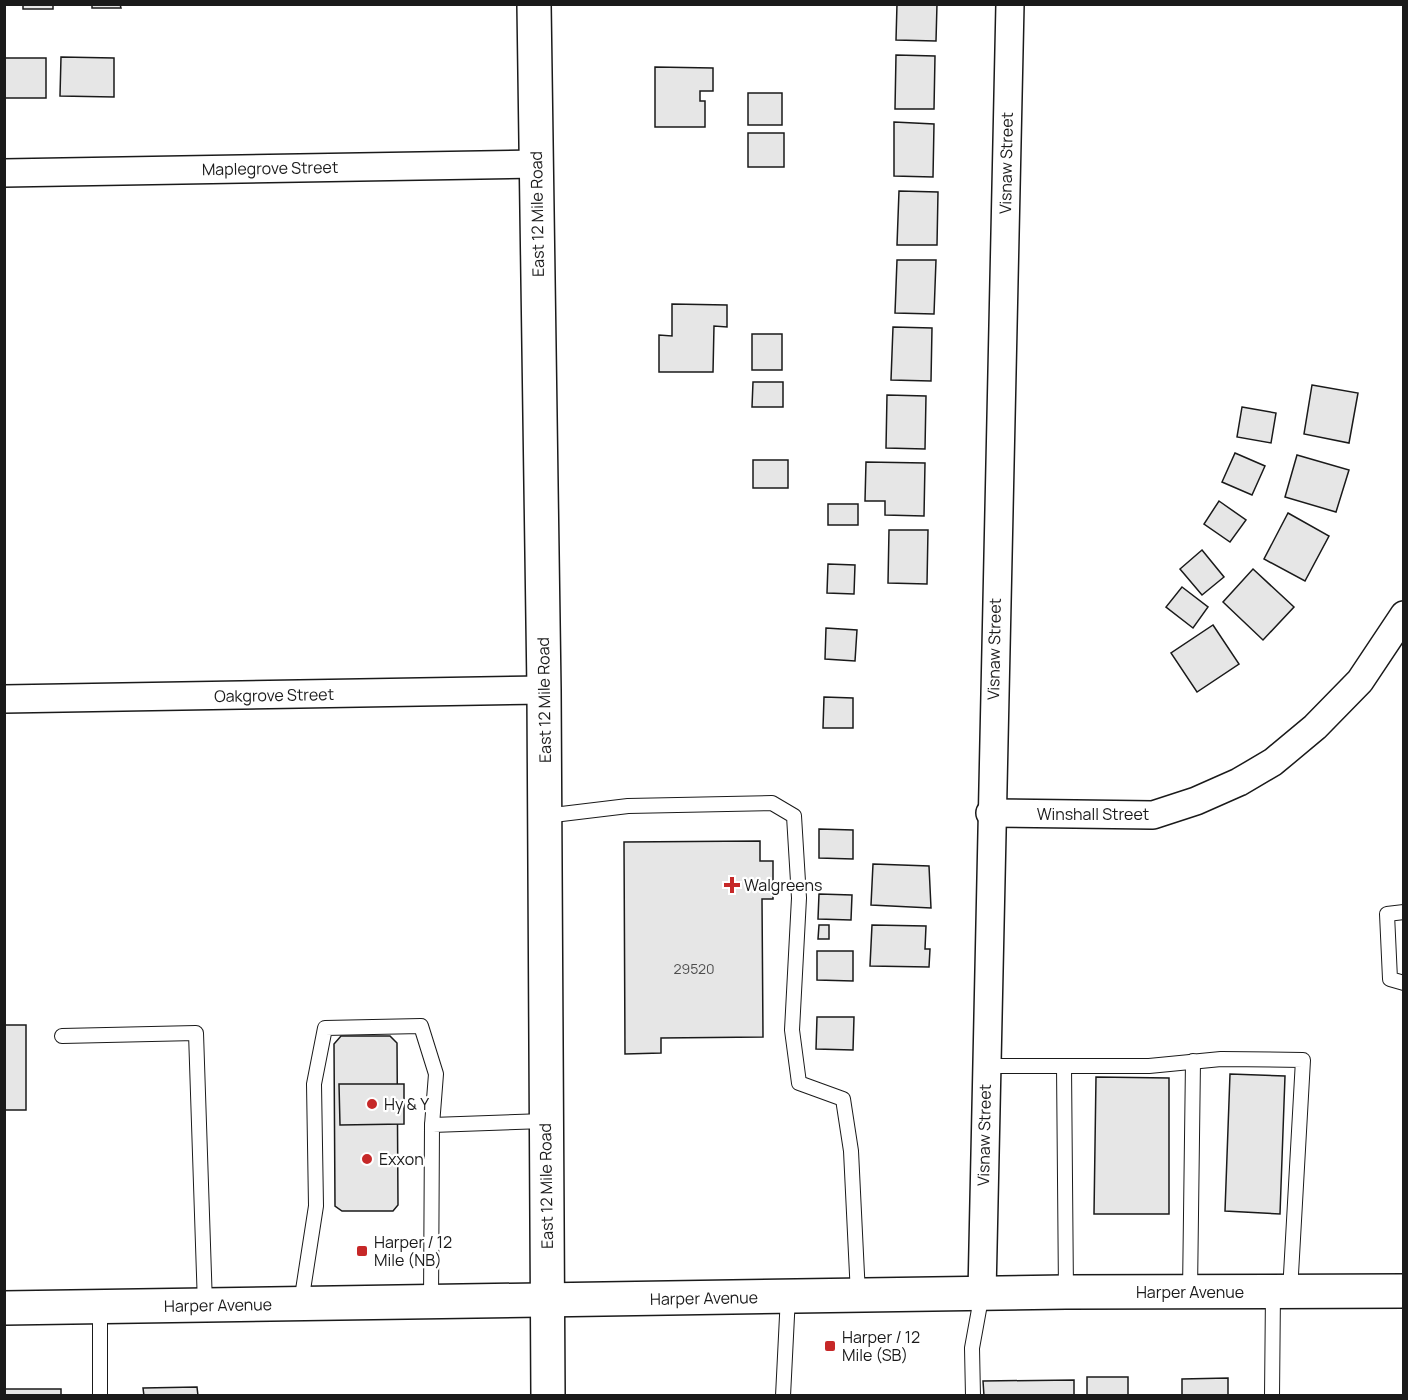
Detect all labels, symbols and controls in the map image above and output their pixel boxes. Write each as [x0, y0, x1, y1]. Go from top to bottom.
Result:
street label: Visnaw Street [994, 112, 1018, 214]
street label: East 12 Mile Road [525, 151, 549, 277]
street label: Maplegrove Street [202, 156, 338, 180]
street label: Visnaw Street [982, 598, 1006, 700]
street label: East 12 Mile Road [532, 637, 556, 763]
street label: Oakgrove Street [214, 683, 334, 707]
street label: Winshall Street [1037, 803, 1149, 825]
place label: Walgreens [744, 874, 822, 896]
marker: Walgreens [725, 878, 739, 892]
house number: 29520 [674, 959, 714, 978]
street label: Visnaw Street [972, 1084, 996, 1186]
place label: Hy & Y [384, 1093, 429, 1115]
marker: Hy & Y [365, 1097, 379, 1111]
street label: East 12 Mile Road [534, 1123, 558, 1249]
place label: Exxon [379, 1148, 424, 1170]
marker: Exxon [360, 1152, 374, 1166]
place label: Harper / 12 Mile (NB) [374, 1231, 452, 1271]
marker: Harper / 12 Mile (NB) [355, 1244, 369, 1258]
street label: Harper Avenue [1136, 1281, 1244, 1303]
street label: Harper Avenue [650, 1286, 758, 1310]
street label: Harper Avenue [164, 1293, 272, 1317]
place label: Harper / 12 Mile (SB) [842, 1326, 920, 1366]
marker: Harper / 12 Mile (SB) [823, 1339, 837, 1353]

